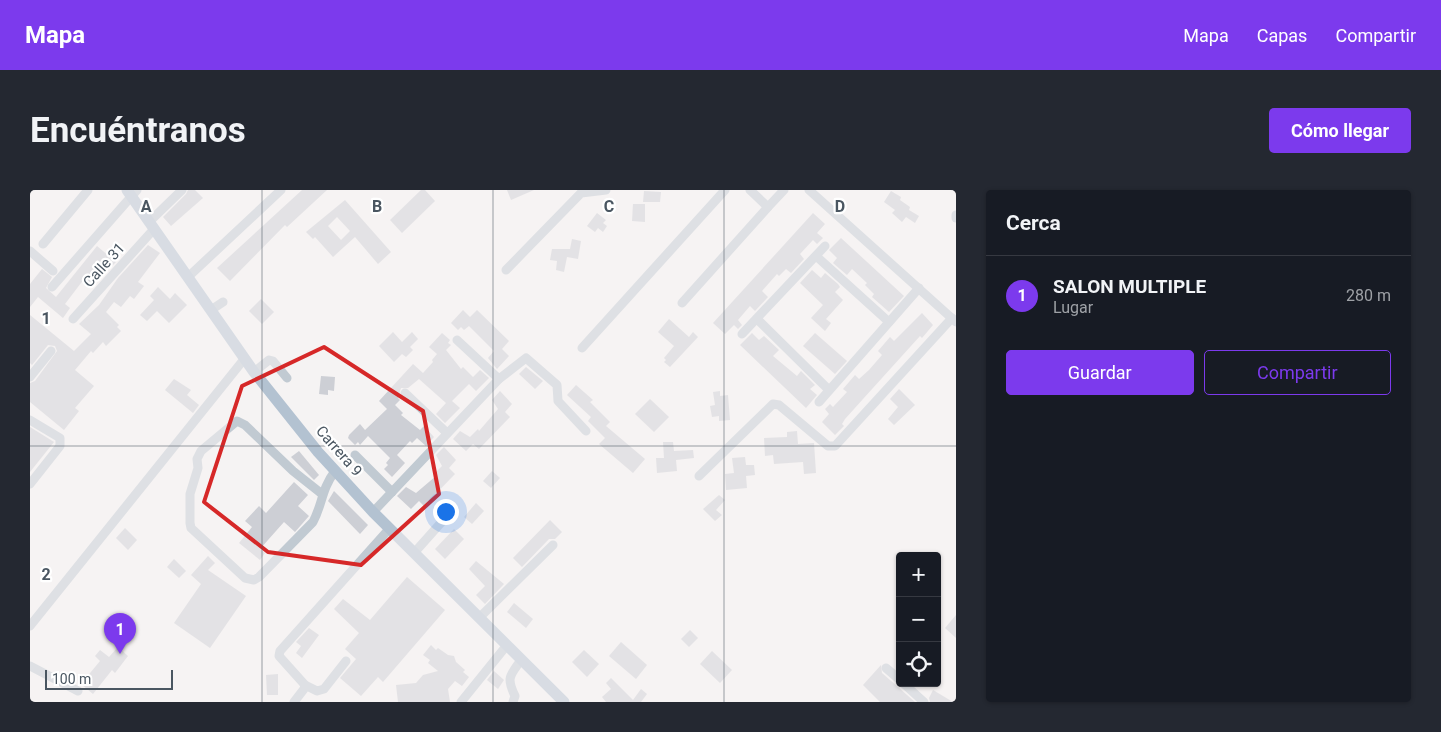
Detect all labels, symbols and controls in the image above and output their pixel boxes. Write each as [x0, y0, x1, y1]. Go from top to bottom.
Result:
text: Mapa [25, 21, 85, 49]
text: Mapa [1183, 25, 1229, 46]
text: Capas [1257, 25, 1307, 46]
text: Compartir [1335, 25, 1416, 46]
button: Cómo llegar [1269, 108, 1411, 153]
text: Encuéntranos [30, 110, 246, 151]
text: A [141, 197, 152, 216]
text: B [372, 197, 382, 216]
text: C [604, 197, 614, 216]
text: D [835, 197, 845, 216]
text: Cerca [1006, 211, 1061, 235]
street label: Calle 31 [79, 239, 129, 291]
text: SALON MULTIPLE [1053, 275, 1206, 298]
text: 1 [1017, 286, 1027, 305]
text: 280 m [1346, 286, 1391, 305]
text: Lugar [1053, 298, 1093, 317]
text: 1 [41, 309, 51, 328]
button: Guardar [1006, 350, 1194, 395]
button: Compartir [1204, 350, 1391, 395]
street label: Carrera 9 [312, 422, 366, 480]
your location [433, 499, 459, 525]
map controls [896, 552, 941, 687]
button: + [896, 552, 941, 597]
text: 2 [41, 565, 51, 584]
button: − [896, 597, 941, 642]
pin: 1 [104, 613, 136, 654]
button: locate [896, 642, 941, 687]
scale bar [45, 667, 172, 690]
text: 100 m [52, 671, 91, 687]

